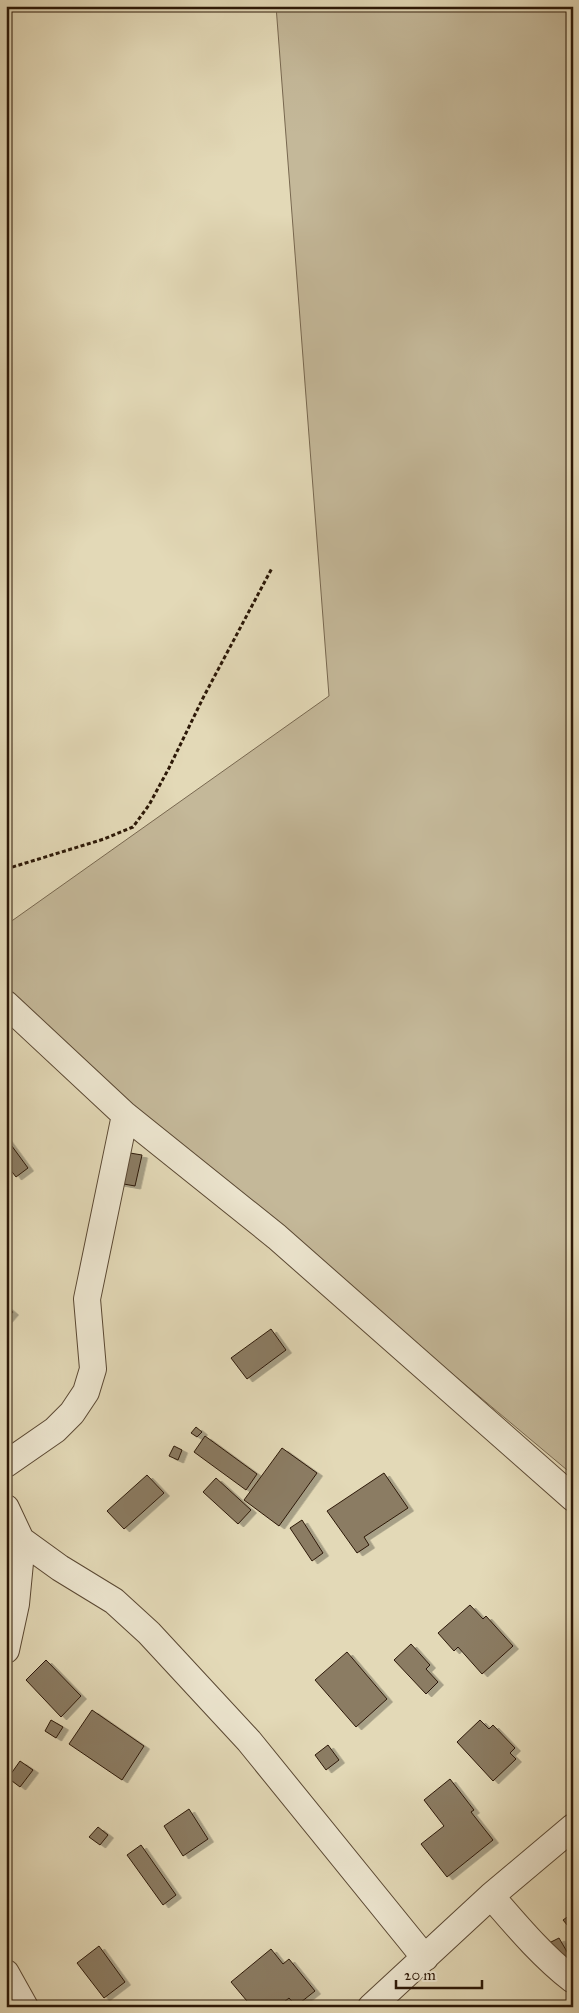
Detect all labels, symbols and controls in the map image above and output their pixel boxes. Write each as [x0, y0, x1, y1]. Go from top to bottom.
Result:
scale bar [396, 1958, 483, 1990]
text: 20 m [404, 1966, 436, 1984]

